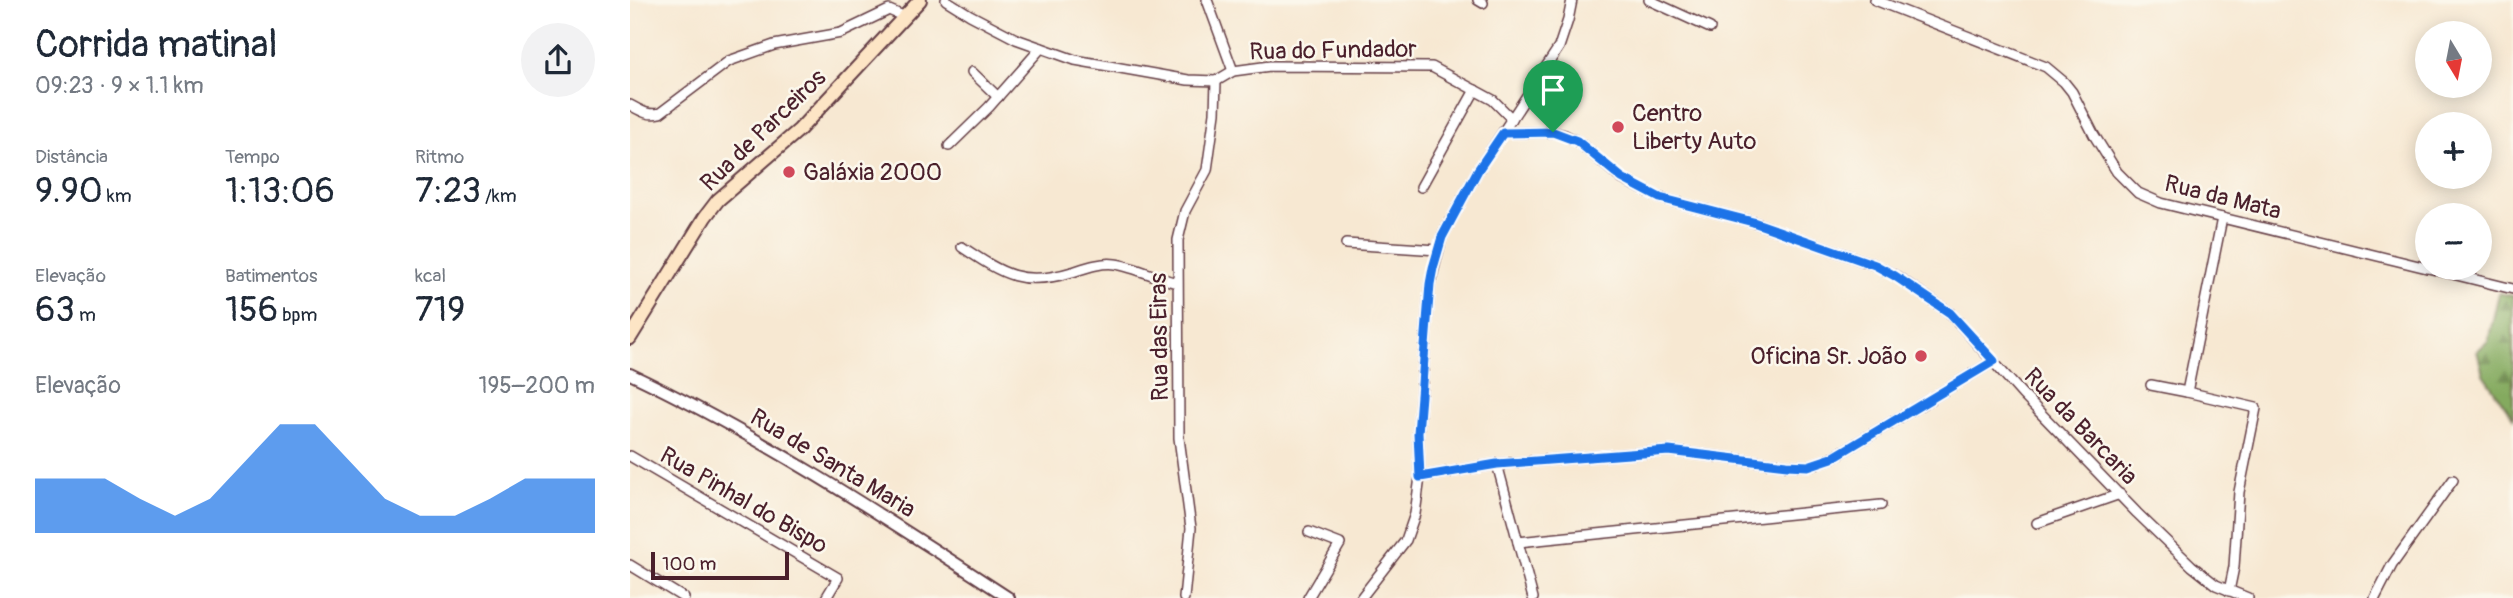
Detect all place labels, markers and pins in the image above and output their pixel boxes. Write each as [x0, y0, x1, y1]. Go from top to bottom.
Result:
pin [1523, 60, 1583, 132]
place label: Centro Liberty Auto [1632, 99, 1756, 156]
marker: Centro Liberty Auto [1610, 119, 1626, 135]
place label: Galáxia 2000 [803, 158, 942, 187]
marker: Galáxia 2000 [781, 164, 797, 180]
place label: Oficina Sr. João [1750, 342, 1907, 371]
marker: Oficina Sr. João [1913, 348, 1929, 364]

